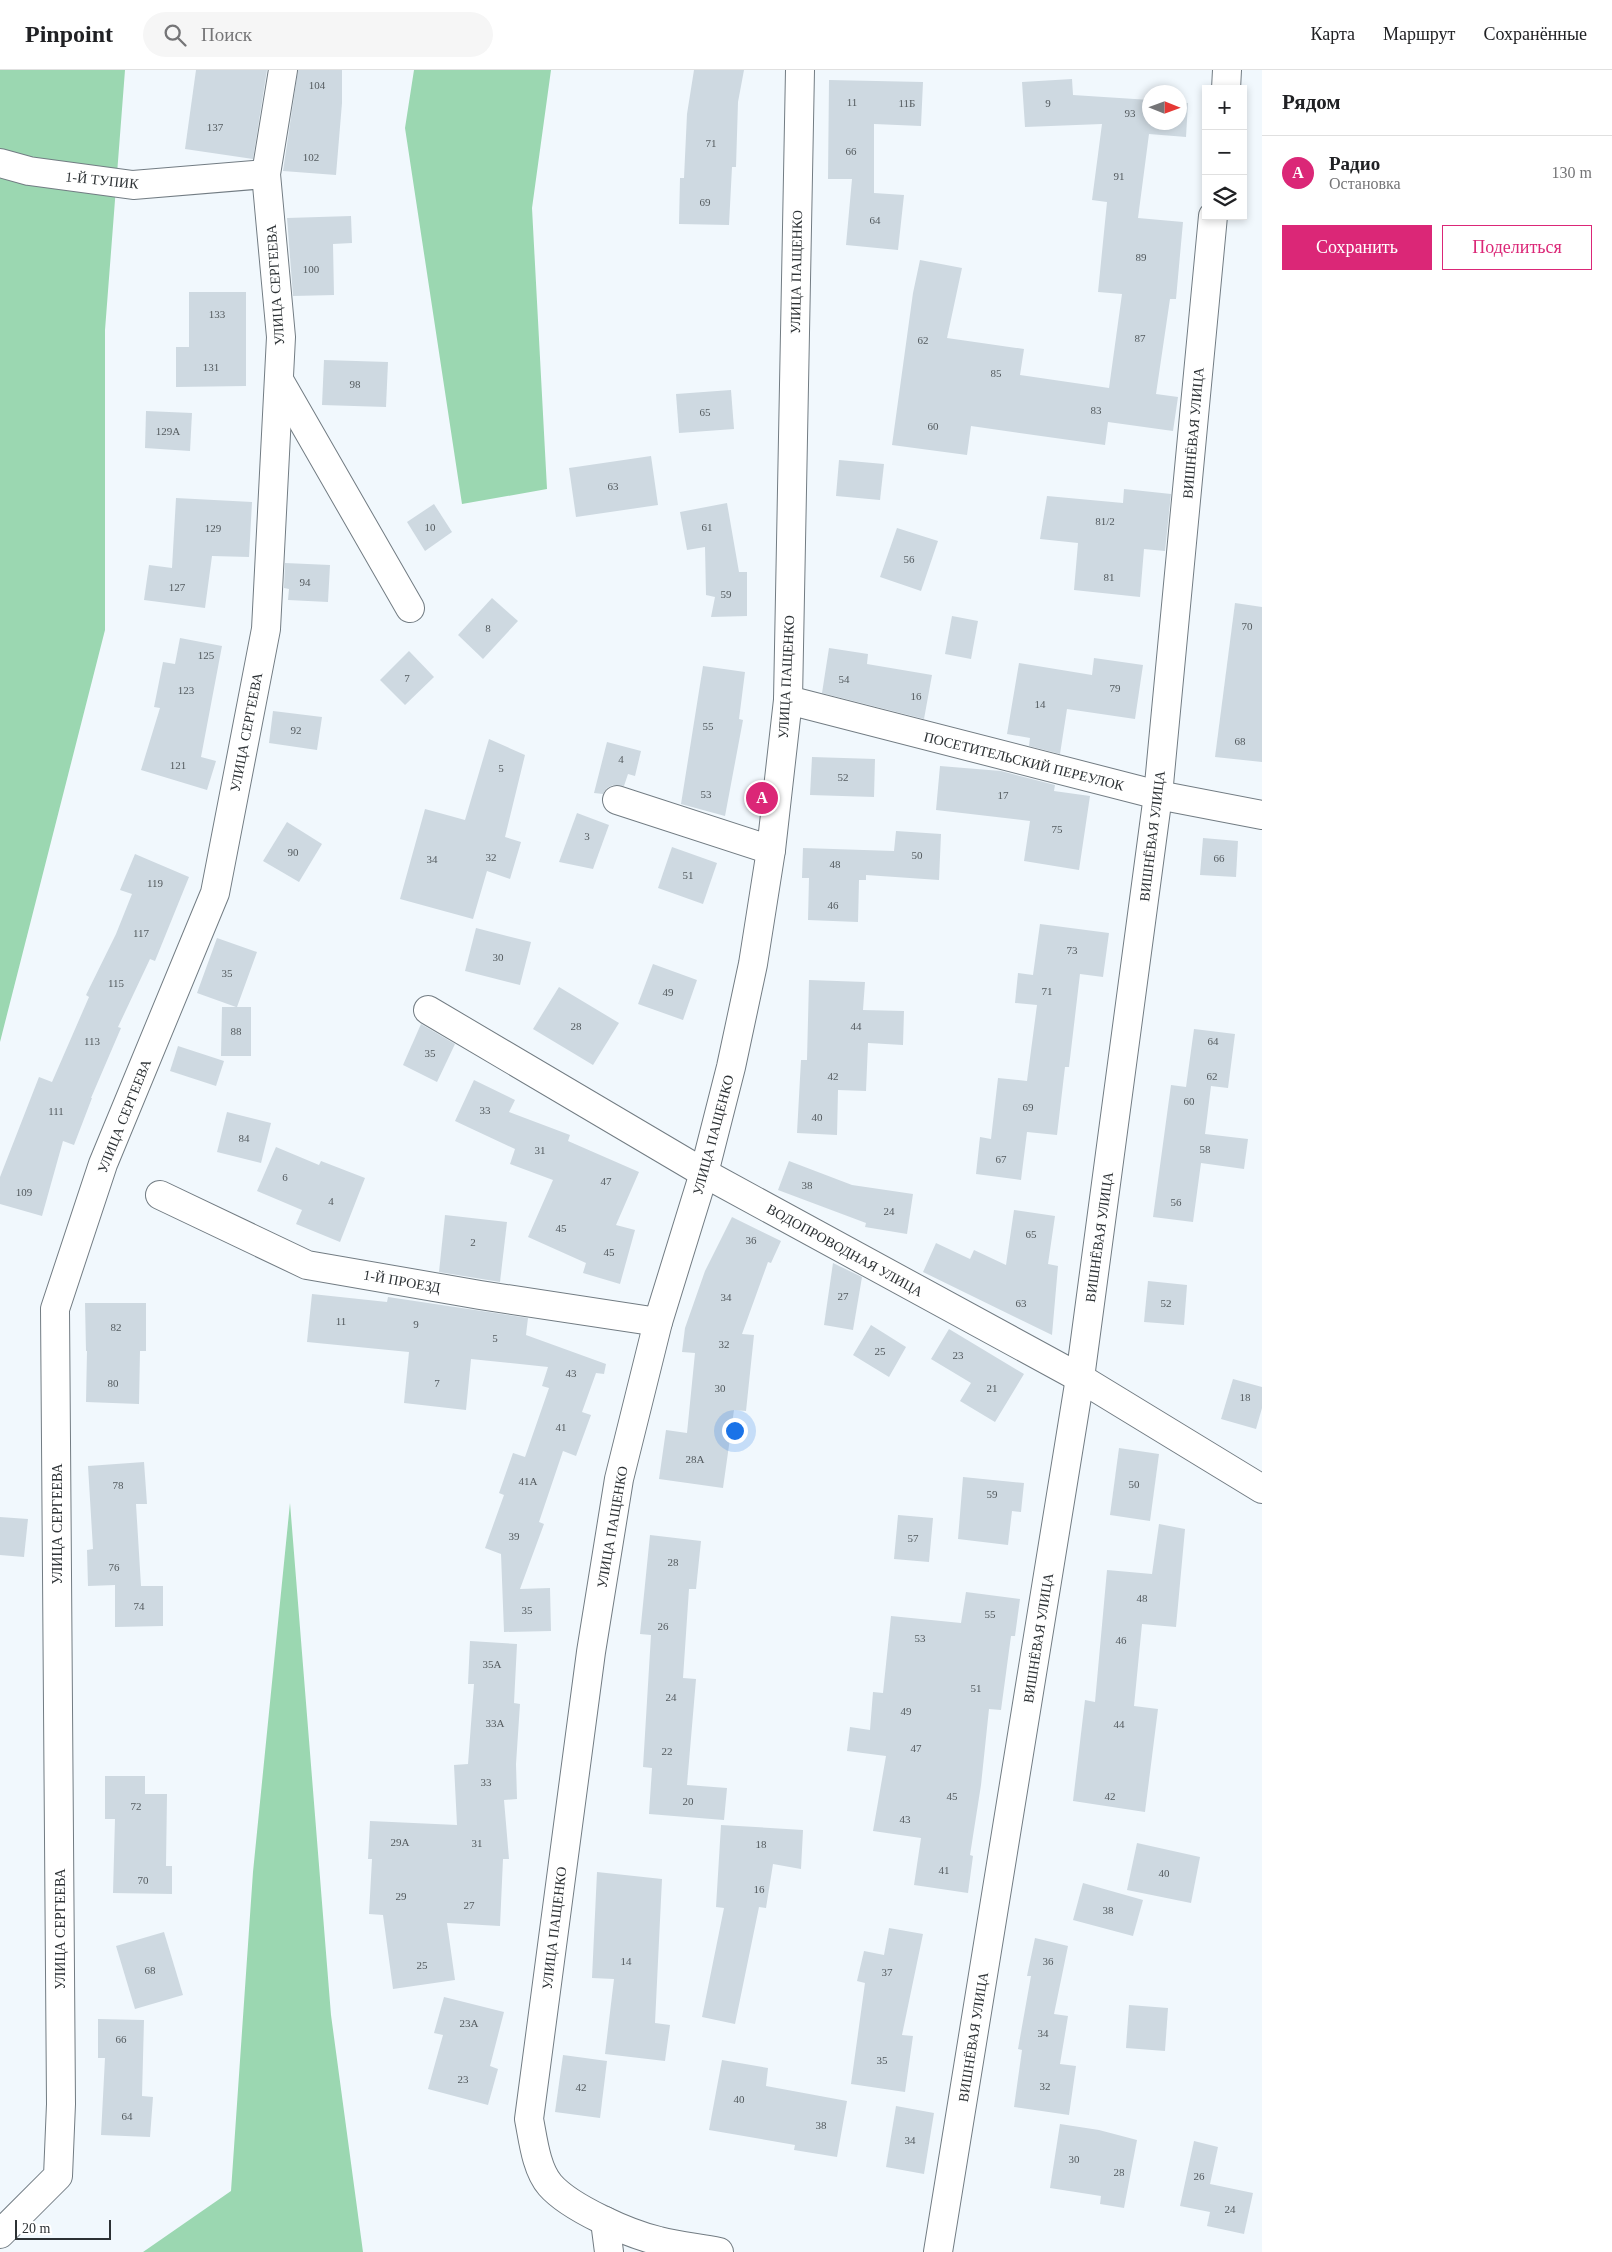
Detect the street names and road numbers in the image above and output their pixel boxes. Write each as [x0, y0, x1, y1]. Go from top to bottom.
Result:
street label: 1-Й ТУПИК [65, 168, 140, 192]
street label: УЛИЦА ПАЩЕНКО [788, 210, 805, 334]
street label: УЛИЦА СЕРГЕЕВА [264, 223, 287, 346]
street label: ВИШНЁВАЯ УЛИЦА [1179, 366, 1207, 499]
street label: УЛИЦА ПАЩЕНКО [776, 615, 797, 739]
street label: УЛИЦА СЕРГЕЕВА [228, 670, 266, 793]
street label: ПОСЕТИТЕЛЬСКИЙ ПЕРЕУЛОК [922, 728, 1126, 794]
street label: ВИШНЁВАЯ УЛИЦА [1136, 769, 1168, 902]
street label: УЛИЦА СЕРГЕЕВА [95, 1056, 154, 1175]
street label: УЛИЦА ПАЩЕНКО [690, 1073, 737, 1197]
street label: ВИШНЁВАЯ УЛИЦА [1082, 1170, 1116, 1303]
street label: ВОДОПРОВОДНАЯ УЛИЦА [764, 1201, 926, 1300]
street label: 1-Й ПРОЕЗД [362, 1266, 442, 1296]
street label: УЛИЦА СЕРГЕЕВА [50, 1463, 65, 1585]
street label: УЛИЦА ПАЩЕНКО [594, 1465, 631, 1589]
street label: ВИШНЁВАЯ УЛИЦА [1020, 1571, 1056, 1704]
street label: УЛИЦА ПАЩЕНКО [540, 1866, 569, 1990]
street label: УЛИЦА СЕРГЕЕВА [53, 1868, 68, 1990]
street label: ВИШНЁВАЯ УЛИЦА [955, 1970, 991, 2103]

